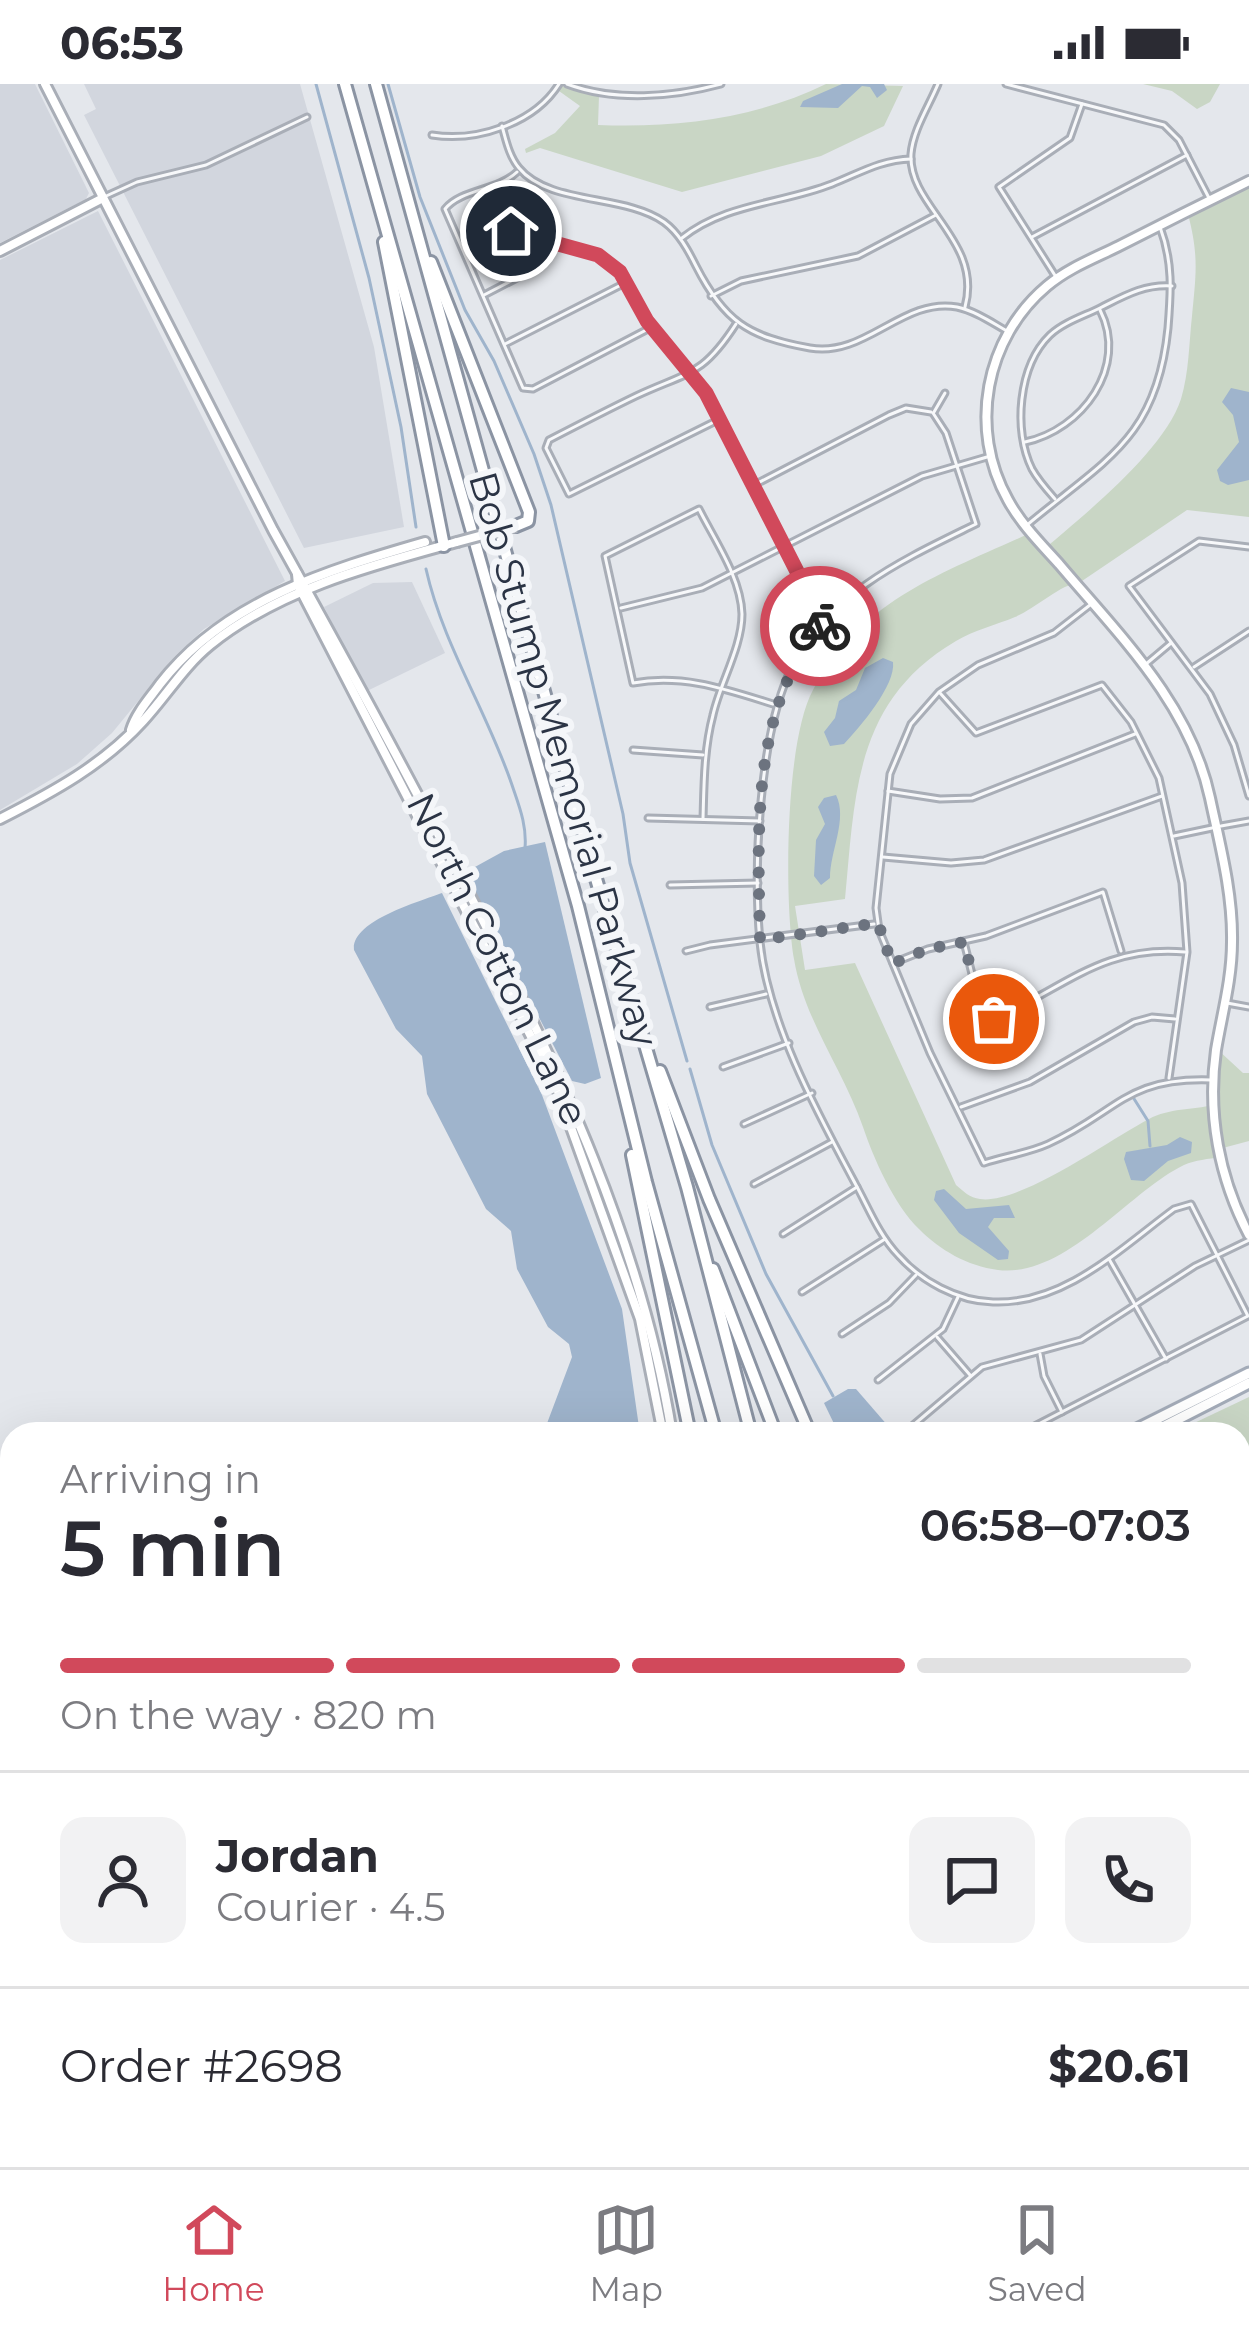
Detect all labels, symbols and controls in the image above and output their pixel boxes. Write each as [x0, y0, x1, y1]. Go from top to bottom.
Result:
text: 06:53 [60, 15, 184, 70]
pin [460, 180, 562, 282]
icon: home [478, 198, 544, 264]
street label: Bob Stump Memorial Parkway [459, 466, 669, 1053]
courier [760, 566, 880, 686]
icon: bike [787, 593, 853, 659]
street label: North Cotton Lane [397, 785, 599, 1133]
pin [943, 968, 1045, 1070]
icon: bag [961, 986, 1027, 1052]
text: Arriving in [60, 1455, 261, 1503]
text: 06:58–07:03 [920, 1497, 1191, 1552]
text: 5 min [60, 1500, 285, 1596]
text: On the way · 820 m [60, 1691, 437, 1739]
button: person [60, 1817, 186, 1943]
button: chat [909, 1817, 1035, 1943]
button: phone [1065, 1817, 1191, 1943]
text: Jordan [216, 1828, 379, 1883]
text: Courier · 4.5 [216, 1883, 446, 1931]
text: Order #2698 [60, 2038, 343, 2093]
text: $20.61 [1048, 2038, 1191, 2093]
tab: Home [162, 2197, 265, 2309]
tab: Map [589, 2197, 663, 2309]
tab: Saved [988, 2197, 1087, 2309]

